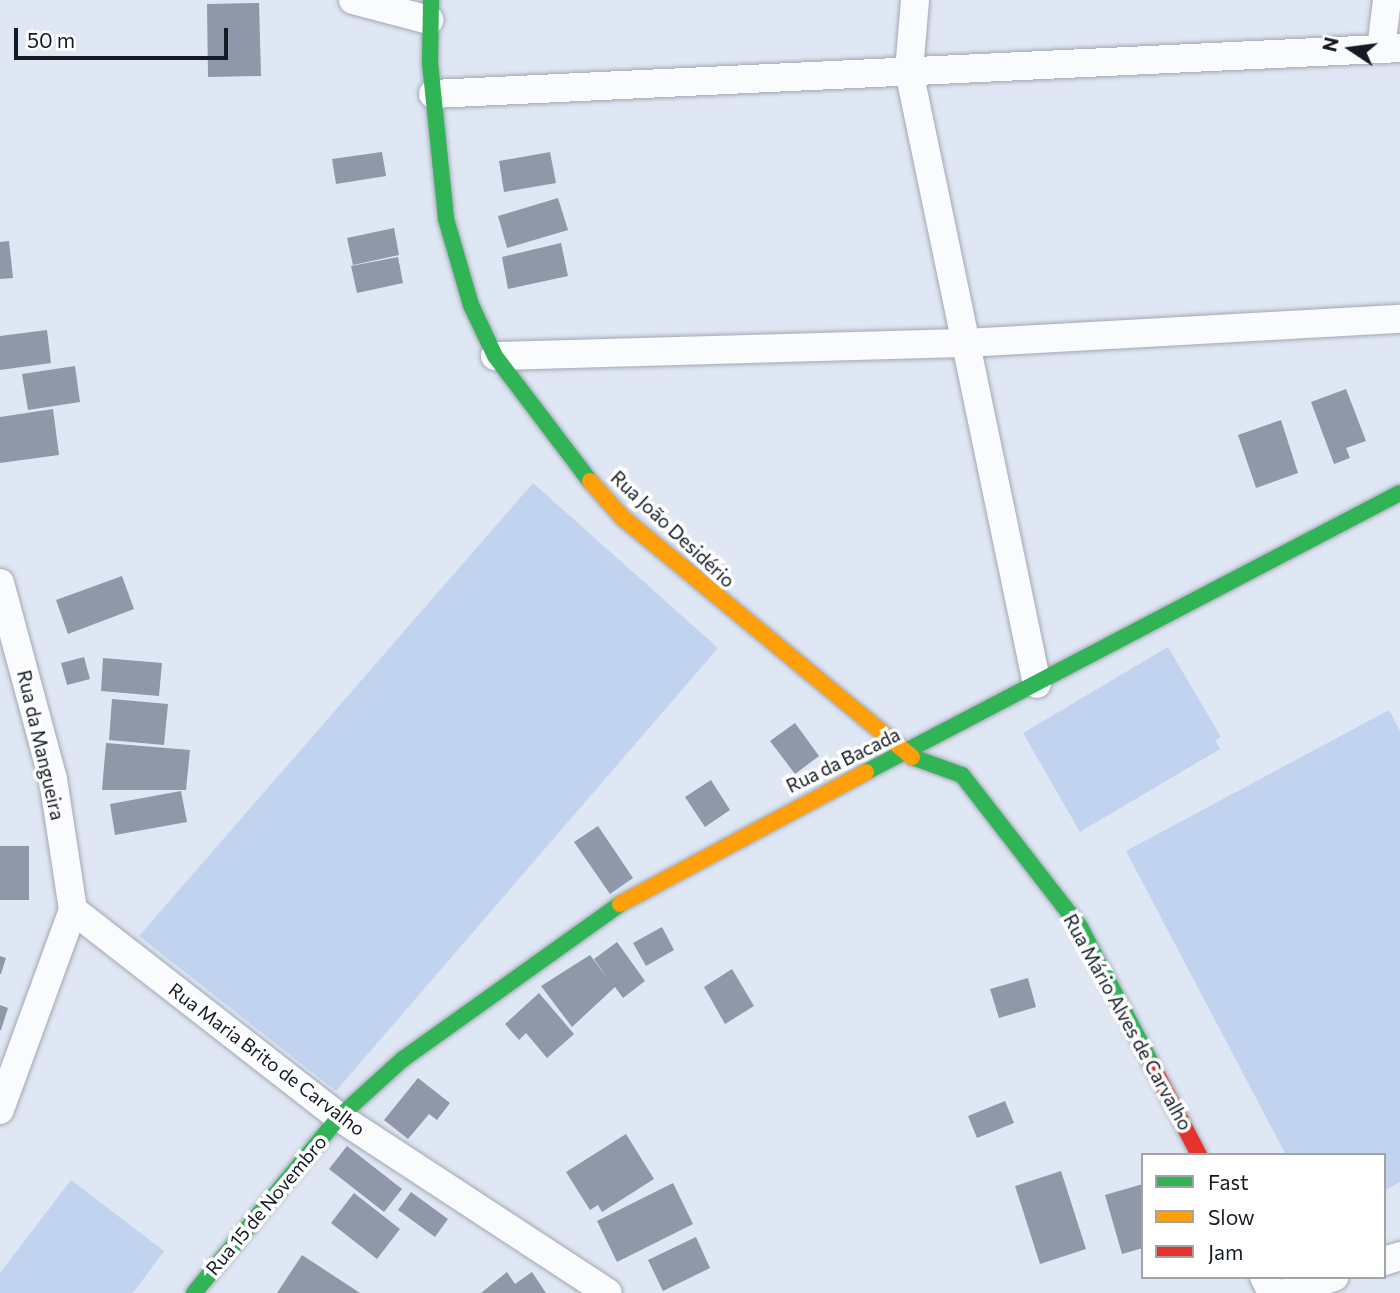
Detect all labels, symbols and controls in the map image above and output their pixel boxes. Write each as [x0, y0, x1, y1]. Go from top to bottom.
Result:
scale bar [18, 14, 231, 58]
north arrow [1316, 14, 1386, 84]
text: 50 m [27, 27, 75, 52]
text: N [1317, 35, 1343, 54]
street label: Rua João Desidério [606, 466, 740, 592]
street label: Rua da Mangueira [13, 668, 69, 822]
street label: Rua da Bacada [782, 723, 904, 797]
street label: Rua Mário Alves de Carvalho [1059, 910, 1197, 1134]
street label: Rua Maria Brito de Carvalho [164, 978, 370, 1140]
street label: Rua 15 de Novembro [201, 1131, 331, 1279]
legend [1141, 1153, 1386, 1279]
text: Fast [1208, 1169, 1249, 1194]
text: Slow [1208, 1204, 1255, 1229]
text: Jam [1208, 1239, 1243, 1264]

